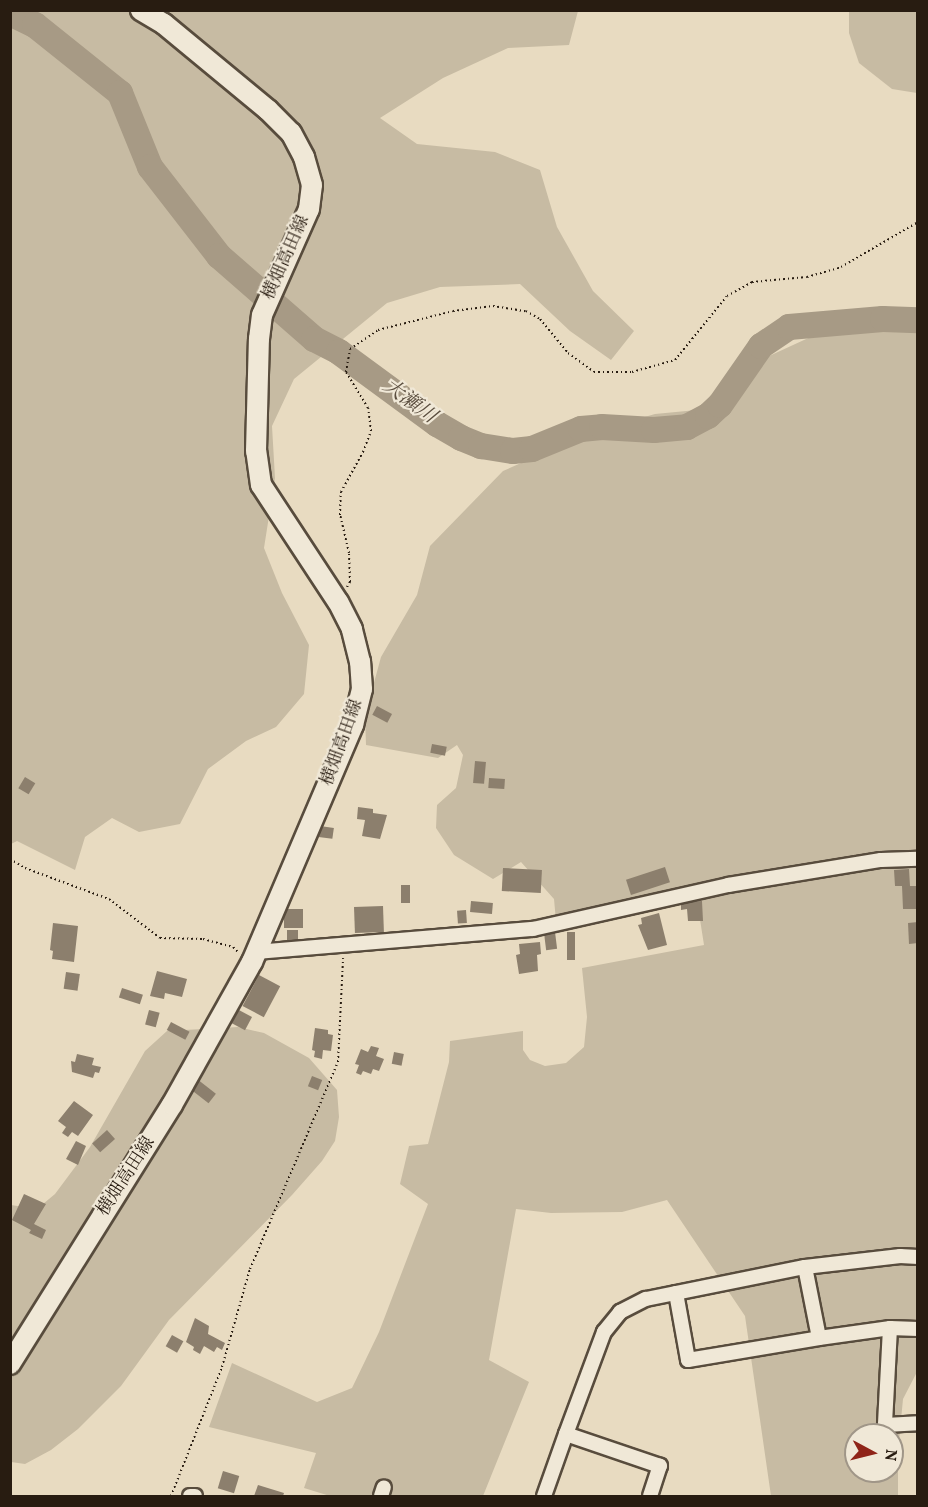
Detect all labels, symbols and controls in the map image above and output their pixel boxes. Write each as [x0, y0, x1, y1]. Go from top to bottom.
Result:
street label: 横畑高田線 [259, 212, 315, 304]
water label: 大瀬川 [378, 375, 440, 429]
street label: 横畑高田線 [317, 697, 369, 789]
street label: 横畑高田線 [93, 1133, 161, 1221]
north arrow [844, 1423, 904, 1483]
text: N [878, 1448, 902, 1462]

